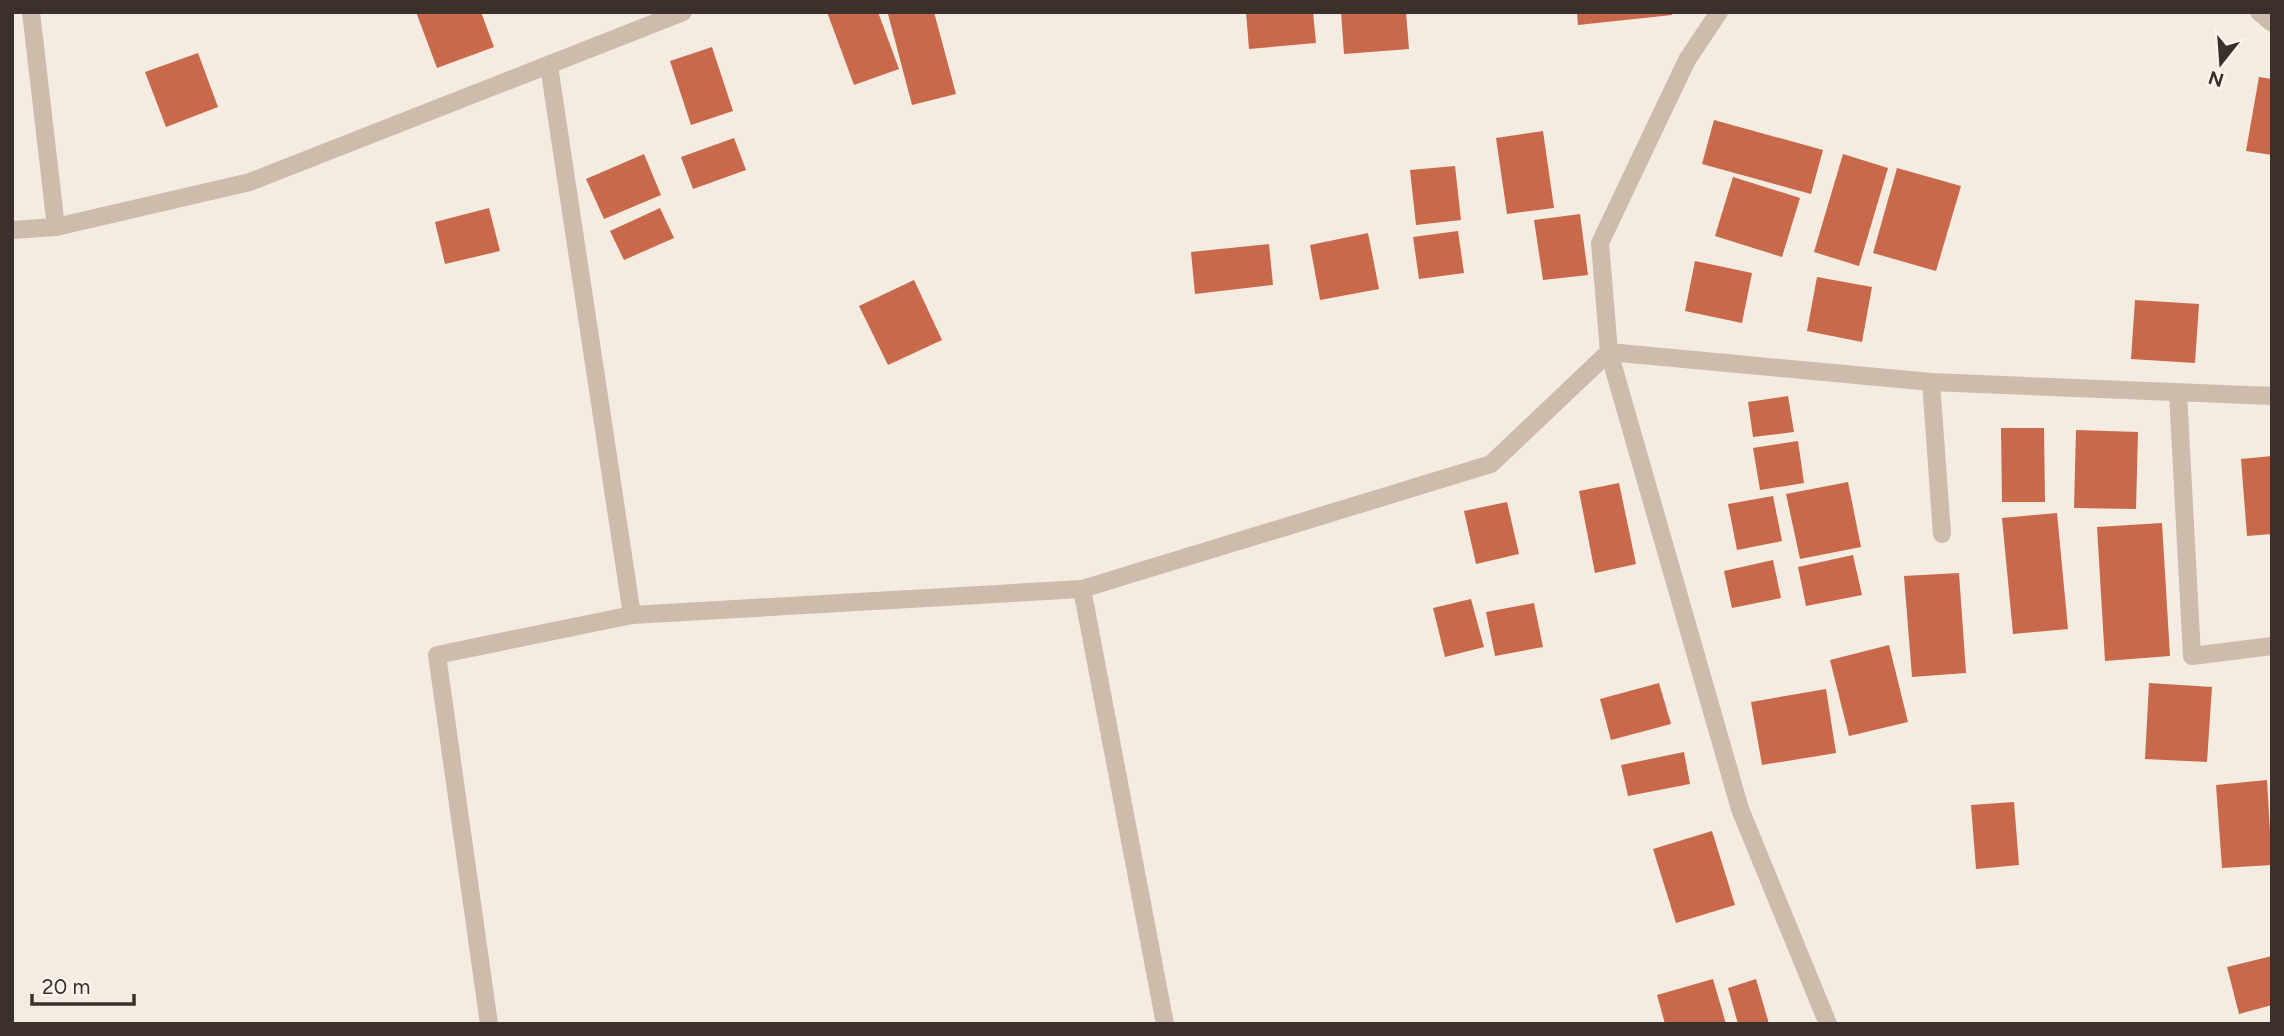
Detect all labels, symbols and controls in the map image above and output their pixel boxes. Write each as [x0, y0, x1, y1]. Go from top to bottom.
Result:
north arrow [2186, 28, 2256, 98]
text: N [2206, 66, 2227, 92]
scale bar [32, 962, 133, 1006]
text: 20 m [42, 974, 90, 999]

